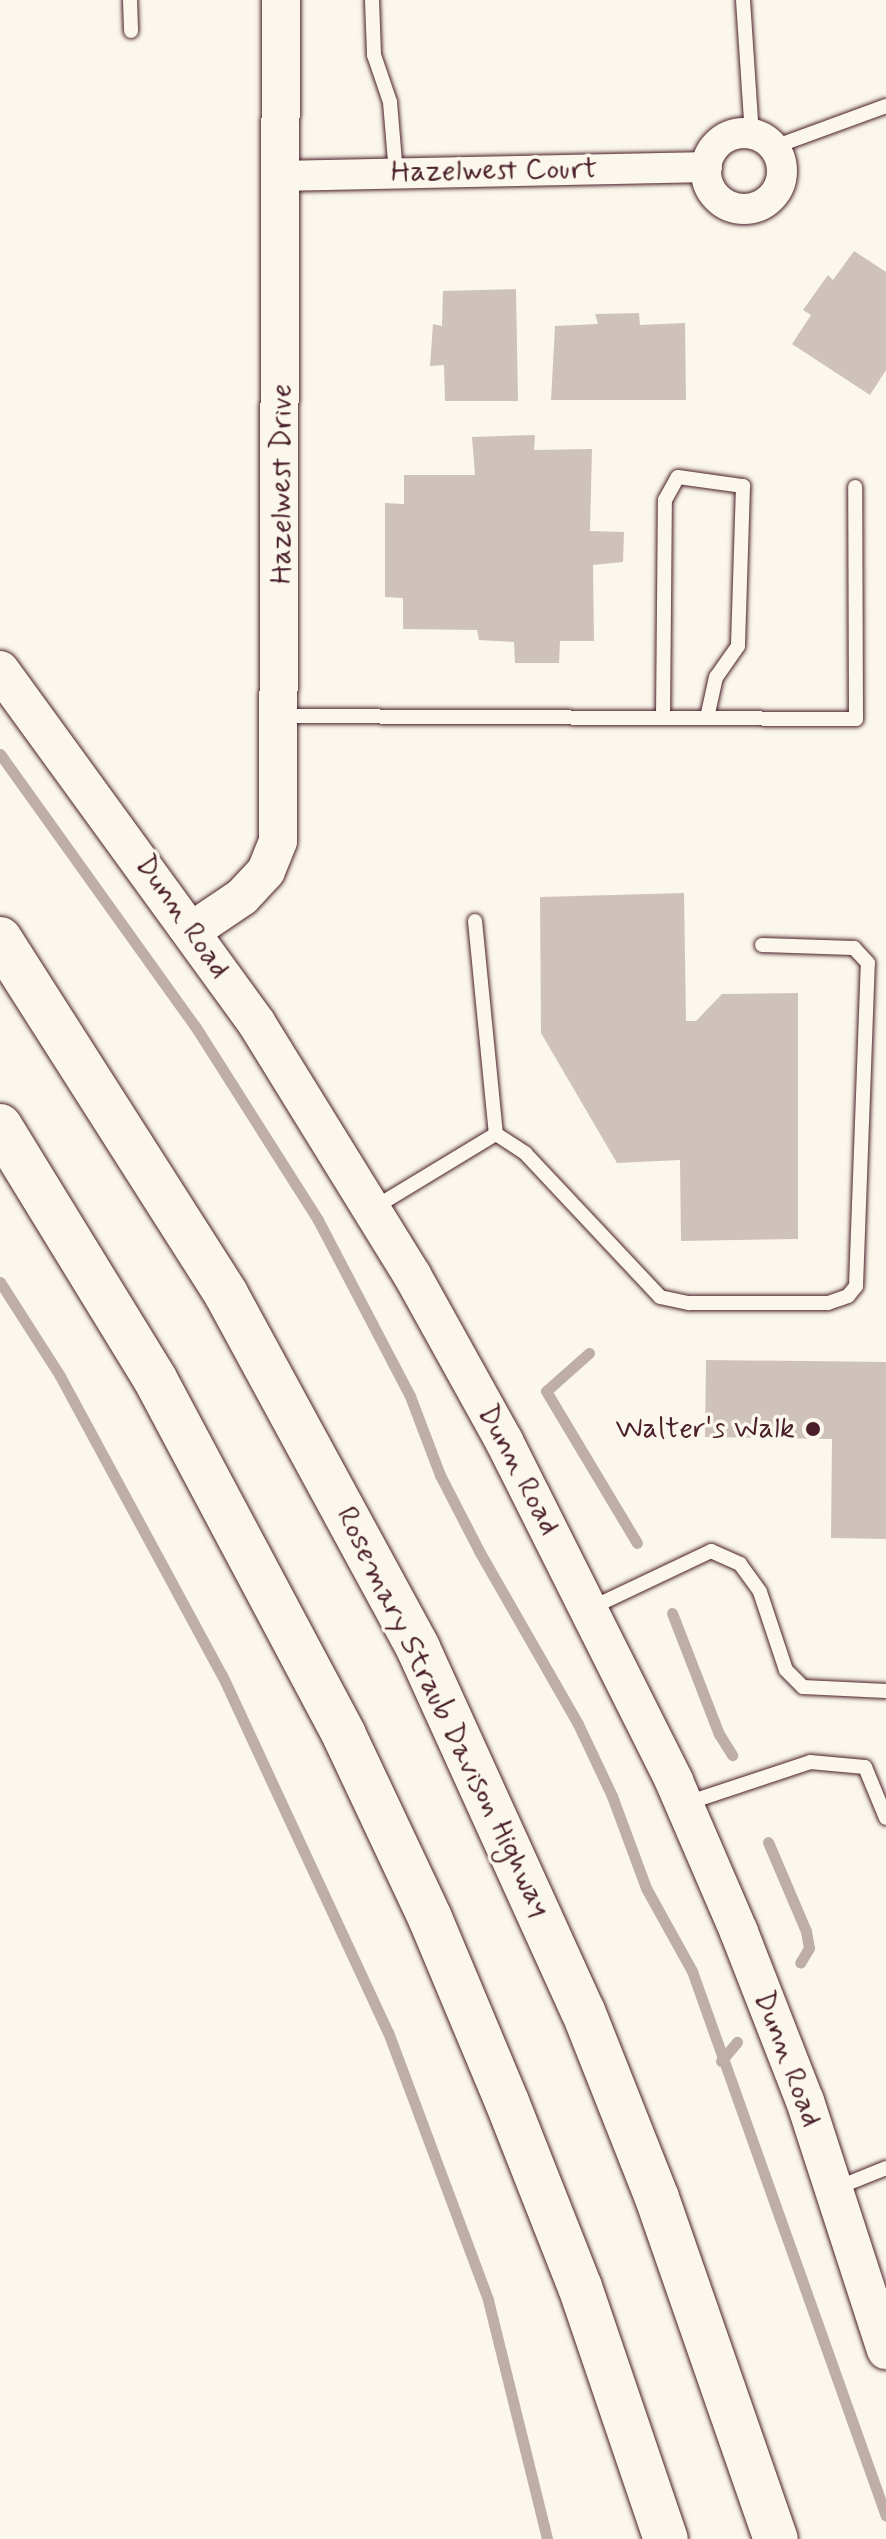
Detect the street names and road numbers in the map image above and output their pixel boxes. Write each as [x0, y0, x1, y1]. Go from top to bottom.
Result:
street label: Hazelwest Court [390, 151, 598, 191]
street label: Hazelwest Drive [264, 384, 300, 584]
street label: Dunn Road [126, 848, 238, 986]
street label: Dunn Road [469, 1399, 567, 1541]
street label: Rosemary Straub Davison Highway [330, 1505, 556, 1919]
street label: Dunn Road [745, 1986, 829, 2132]

